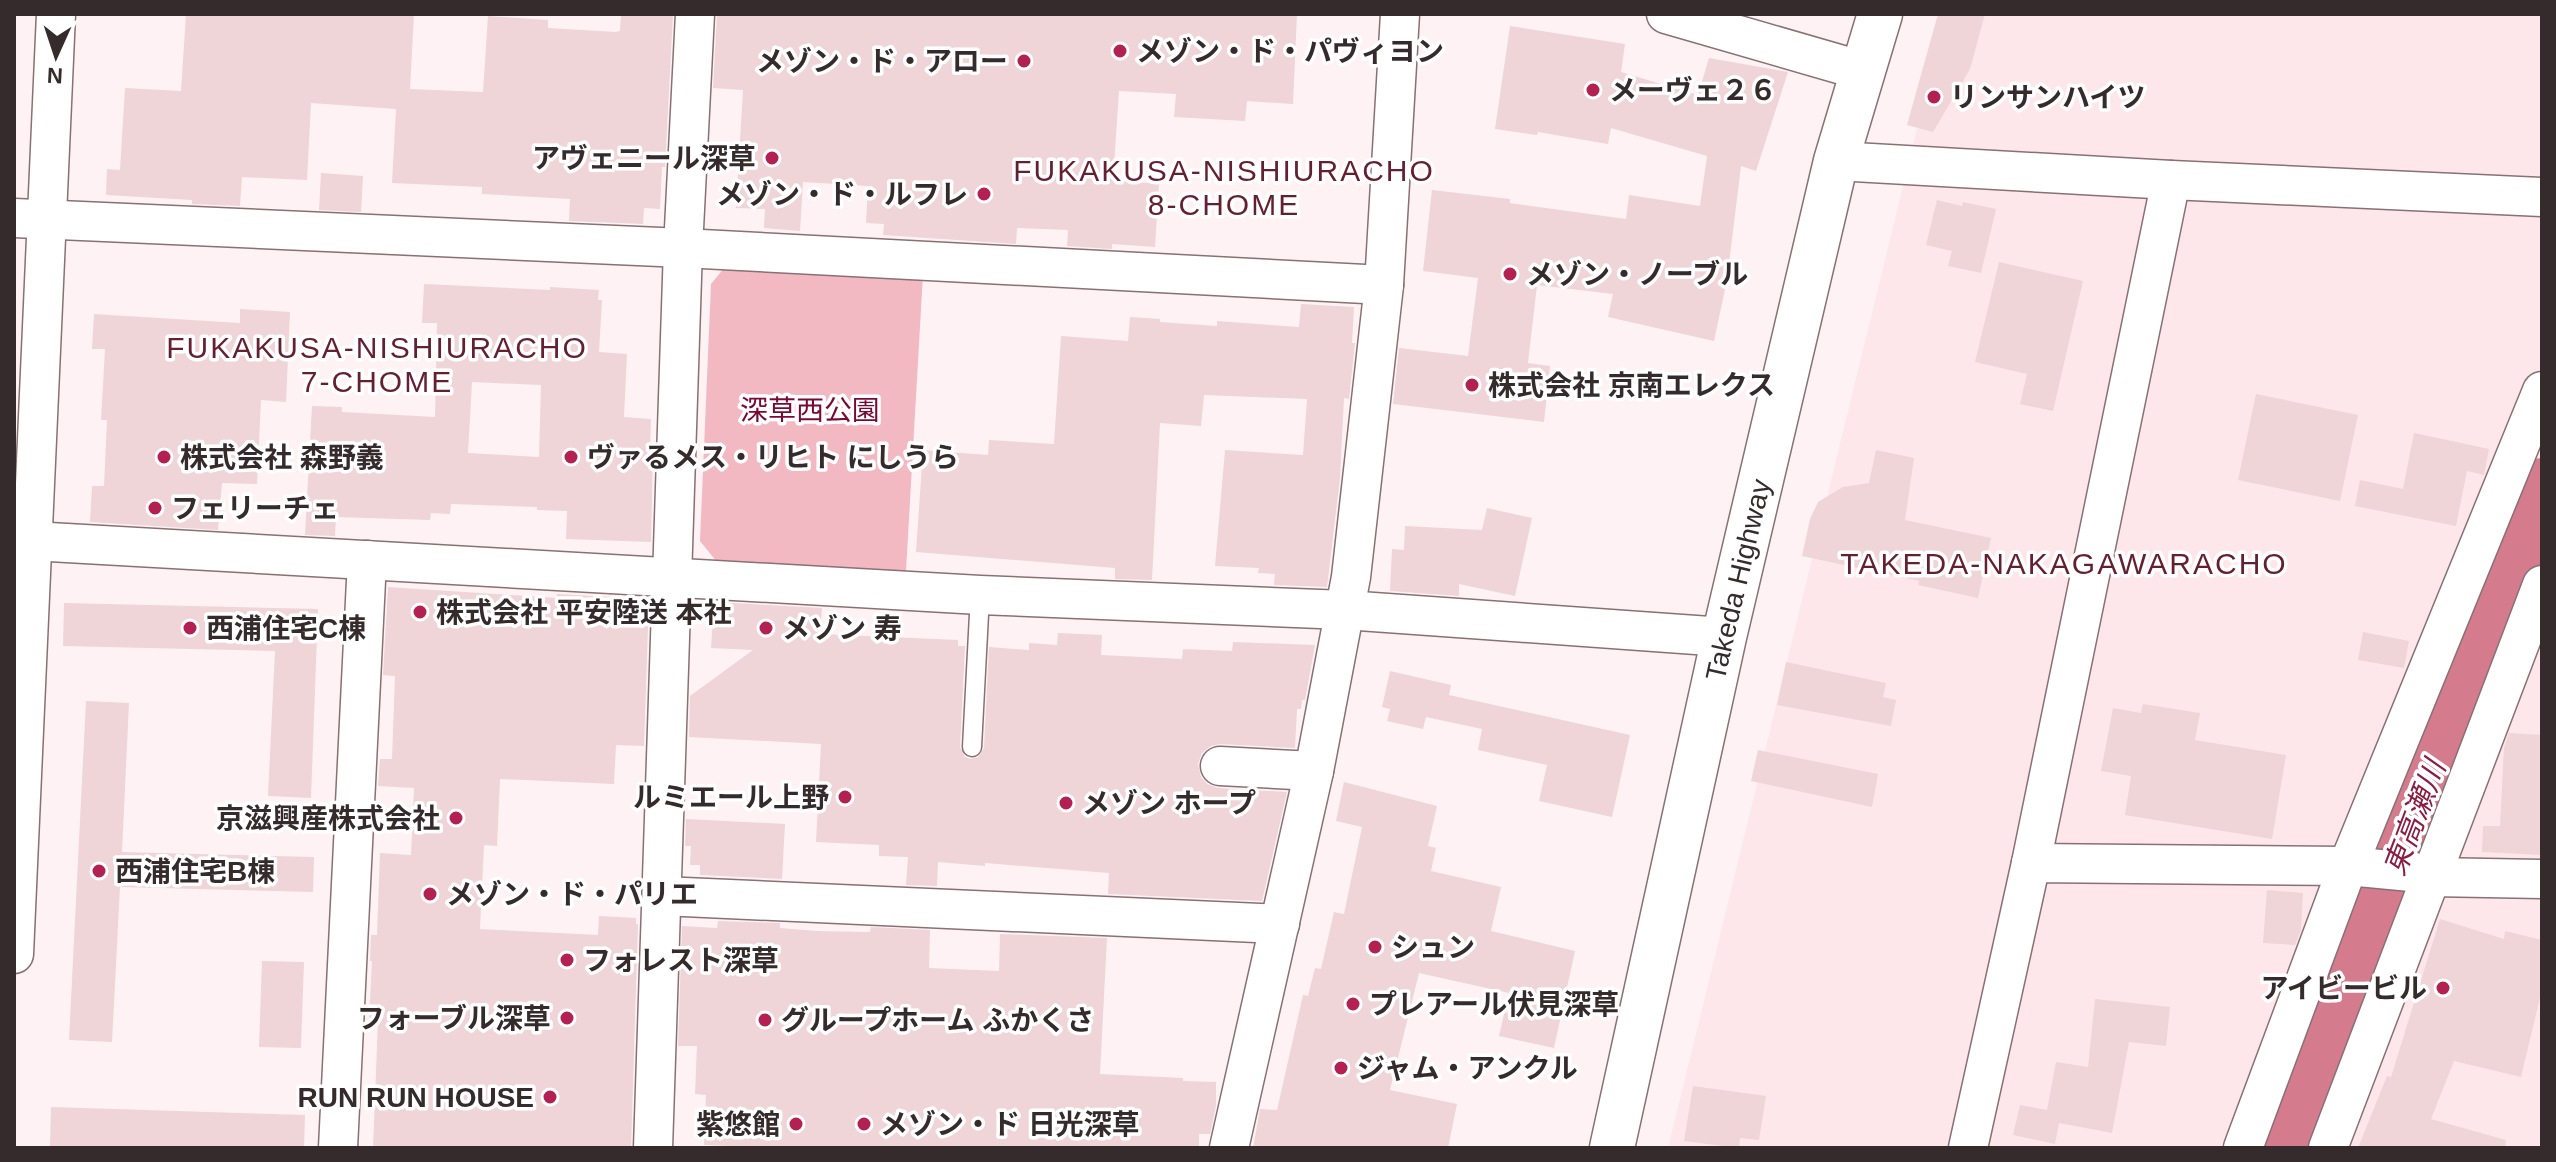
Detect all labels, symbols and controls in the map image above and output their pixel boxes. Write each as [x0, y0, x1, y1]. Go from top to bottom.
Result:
north arrow [16, 16, 96, 96]
place label: メゾン・ド・パヴィヨン [1136, 36, 1444, 67]
marker: メゾン・ド・パヴィヨン [1111, 42, 1129, 60]
place label: メゾン・ド・アロー [756, 46, 1008, 77]
marker: メゾン・ド・アロー [1015, 52, 1033, 70]
text: N [46, 63, 64, 88]
place label: メーヴェ２６ [1609, 75, 1777, 106]
marker: メーヴェ２６ [1584, 81, 1602, 99]
place label: リンサンハイツ [1950, 82, 2145, 113]
marker: リンサンハイツ [1925, 88, 1943, 106]
place label: アヴェニール深草 [532, 143, 756, 174]
marker: アヴェニール深草 [763, 149, 781, 167]
district label: FUKAKUSA-NISHIURACHO 8-CHOME [1013, 154, 1435, 221]
place label: メゾン・ド・ルフレ [716, 179, 968, 210]
marker: メゾン・ド・ルフレ [975, 185, 993, 203]
place label: メゾン・ノーブル [1526, 259, 1748, 290]
marker: メゾン・ノーブル [1501, 265, 1519, 283]
district label: FUKAKUSA-NISHIURACHO 7-CHOME [166, 331, 588, 398]
place label: 株式会社 京南エレクス [1488, 370, 1775, 401]
marker: 株式会社 京南エレクス [1463, 376, 1481, 394]
park label: 深草西公園 [740, 395, 880, 426]
place label: 株式会社 森野義 [180, 442, 384, 473]
place label: ヴァるメス・リヒト にしうら [587, 442, 959, 473]
marker: 株式会社 森野義 [155, 448, 173, 466]
marker: ヴァるメス・リヒト にしうら [562, 448, 580, 466]
street label: Takeda Highway [1700, 476, 1777, 683]
place label: フェリーチェ [171, 493, 339, 524]
marker: フェリーチェ [146, 499, 164, 517]
district label: TAKEDA-NAKAGAWARACHO [1840, 547, 2288, 580]
place label: 株式会社 平安陸送 本社 [436, 597, 732, 628]
marker: 株式会社 平安陸送 本社 [411, 603, 429, 621]
place label: 西浦住宅C棟 [206, 613, 366, 644]
place label: メゾン 寿 [782, 613, 902, 644]
marker: 西浦住宅C棟 [181, 619, 199, 637]
marker: メゾン 寿 [757, 619, 775, 637]
water label: 東高瀬川 [2378, 753, 2453, 880]
place label: ルミエール上野 [633, 782, 829, 813]
marker: ルミエール上野 [836, 788, 854, 806]
place label: メゾン ホープ [1082, 788, 1256, 819]
marker: メゾン ホープ [1057, 794, 1075, 812]
place label: 京滋興産株式会社 [216, 803, 440, 834]
marker: 京滋興産株式会社 [447, 809, 465, 827]
place label: 西浦住宅B棟 [115, 856, 275, 887]
marker: 西浦住宅B棟 [90, 862, 108, 880]
place label: メゾン・ド・パリエ [446, 879, 698, 910]
marker: メゾン・ド・パリエ [421, 885, 439, 903]
place label: シュン [1391, 932, 1475, 963]
marker: シュン [1366, 938, 1384, 956]
place label: フォレスト深草 [583, 945, 779, 976]
marker: フォレスト深草 [558, 951, 576, 969]
place label: アイビービル [2260, 973, 2427, 1004]
marker: アイビービル [2434, 979, 2452, 997]
place label: プレアール伏見深草 [1369, 989, 1619, 1020]
marker: プレアール伏見深草 [1344, 995, 1362, 1013]
place label: フォーブル深草 [357, 1003, 551, 1034]
place label: グループホーム ふかくさ [781, 1005, 1094, 1036]
marker: フォーブル深草 [558, 1009, 576, 1027]
marker: グループホーム ふかくさ [756, 1011, 774, 1029]
place label: ジャム・アンクル [1357, 1053, 1578, 1084]
marker: ジャム・アンクル [1332, 1059, 1350, 1077]
place label: RUN RUN HOUSE [298, 1082, 534, 1113]
marker: RUN RUN HOUSE [541, 1088, 559, 1106]
place label: 紫悠館 [696, 1109, 780, 1140]
place label: メゾン・ド 日光深草 [880, 1109, 1140, 1140]
marker: 紫悠館 [787, 1115, 805, 1133]
marker: メゾン・ド 日光深草 [855, 1115, 873, 1133]

